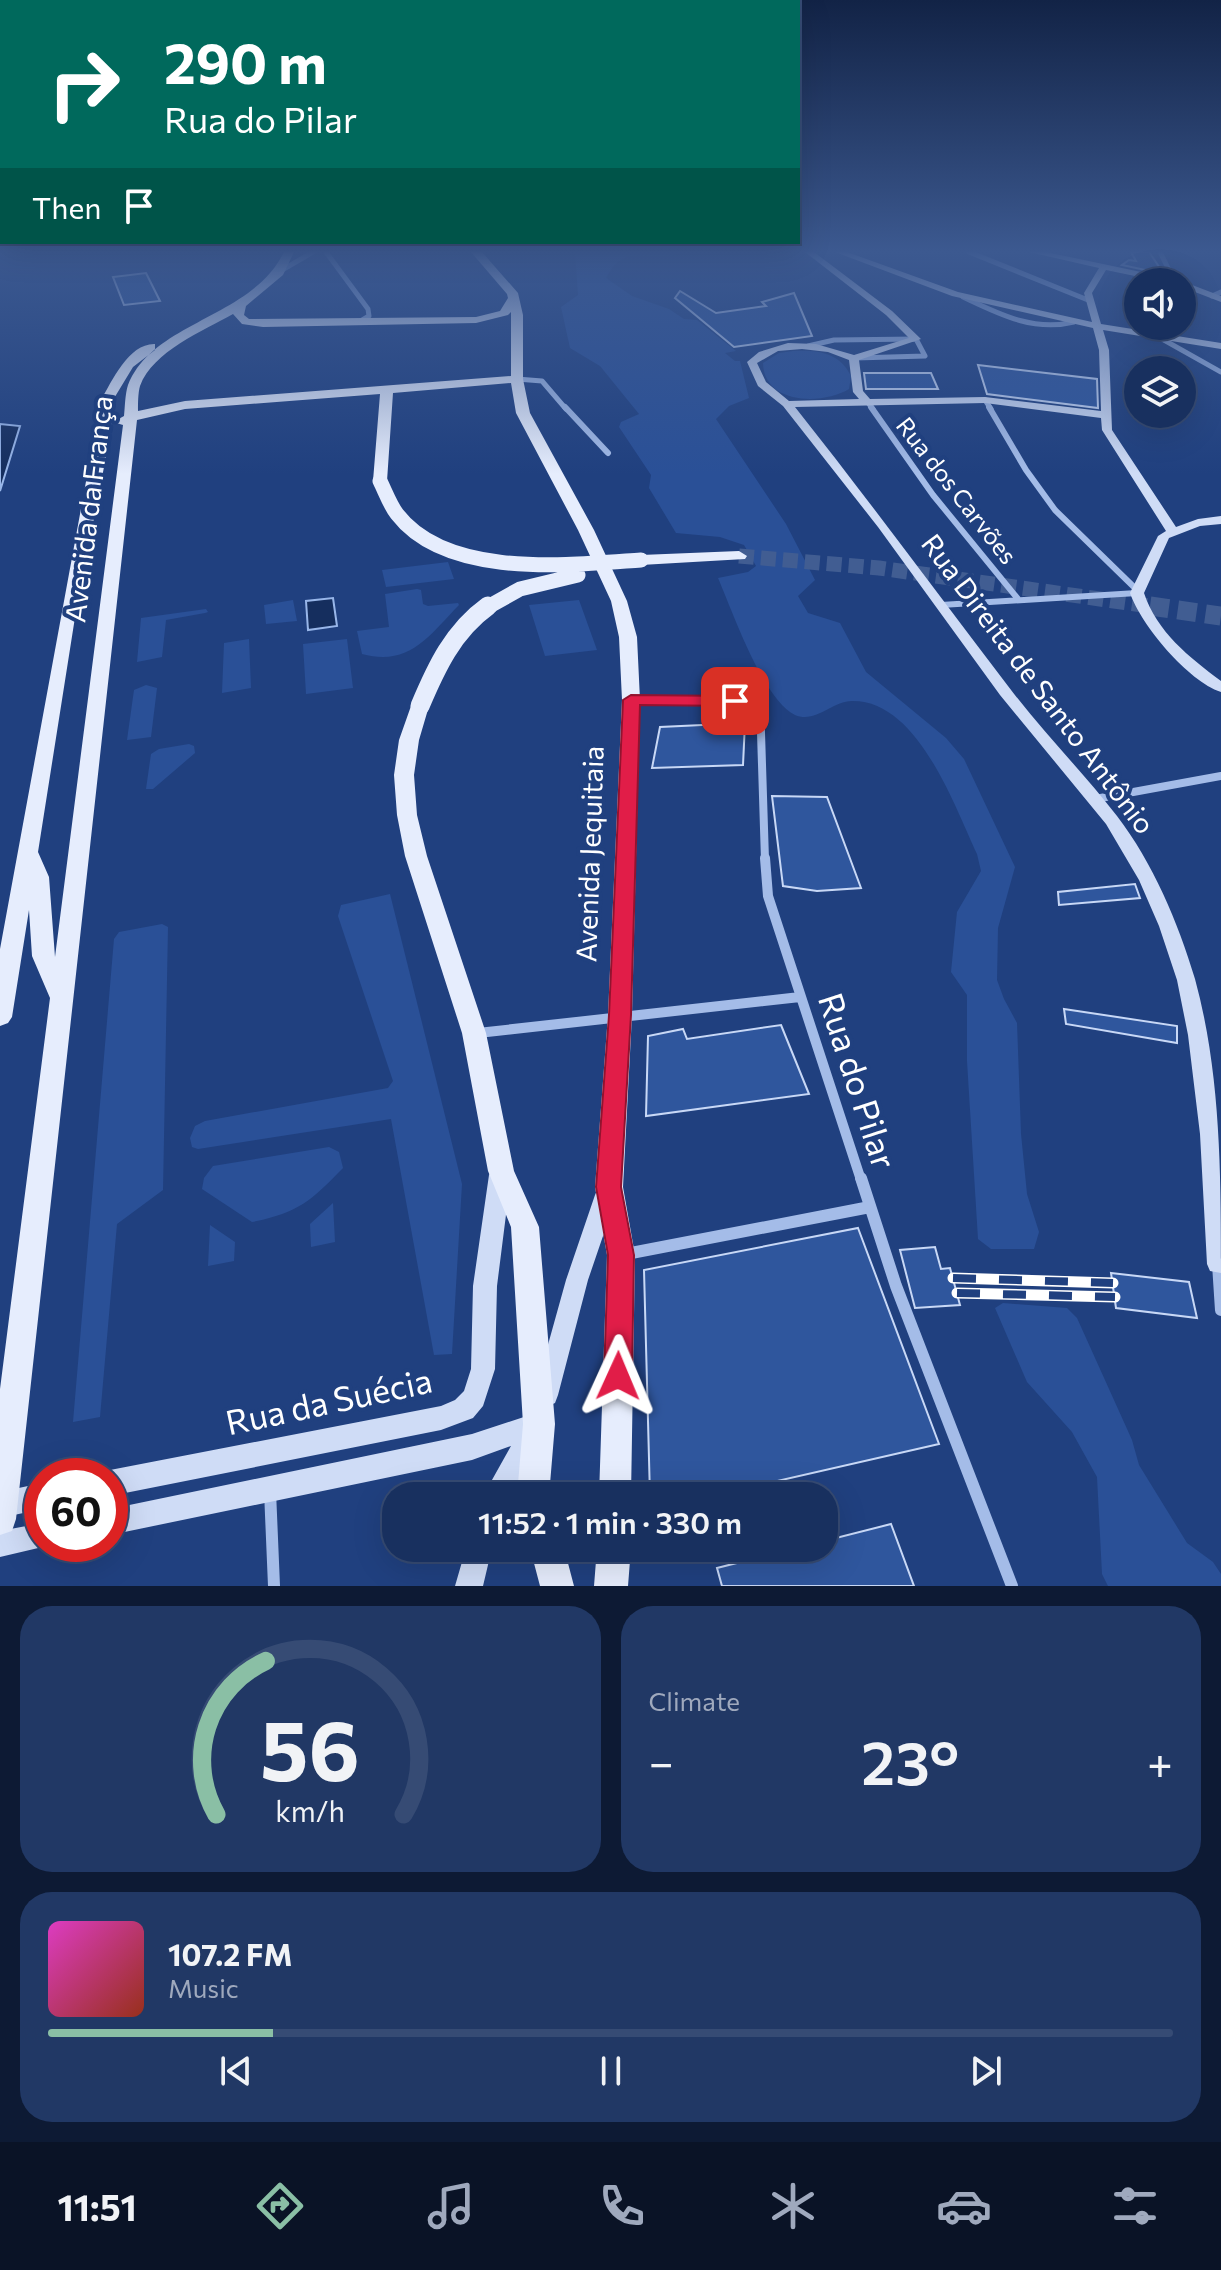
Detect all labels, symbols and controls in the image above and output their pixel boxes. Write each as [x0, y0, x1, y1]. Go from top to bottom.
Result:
text: 290 m [164, 27, 327, 96]
icon: right [32, 32, 136, 136]
text: Rua do Pilar [164, 96, 357, 140]
icon: arrive [117, 184, 161, 228]
text: Then [32, 188, 101, 225]
map controls [1124, 268, 1196, 428]
button: sound [1124, 268, 1196, 340]
button: layers [1124, 356, 1196, 428]
street label: Avenida da França [57, 394, 119, 624]
street label: Rua dos Carvões [891, 411, 1024, 569]
street label: Rua Direita de Santo Antônio [915, 527, 1163, 840]
pin [701, 667, 769, 735]
icon: arrive [713, 679, 757, 723]
street label: Avenida Jequitaia [568, 745, 610, 963]
street label: Rua do Pilar [811, 987, 907, 1174]
position arrow [576, 1334, 660, 1418]
street label: Rua da Suécia [222, 1358, 436, 1442]
speed limit sign: 60 [24, 1458, 128, 1562]
text: 11:52 · 1 min · 330 m [478, 1503, 742, 1540]
text: Climate [649, 1685, 740, 1716]
text: 56 [260, 1696, 360, 1798]
text: 23° [861, 1724, 959, 1797]
text: − [649, 1734, 674, 1788]
text: + [1147, 1734, 1173, 1788]
text: km/h [275, 1793, 345, 1828]
text: 107.2 FM [168, 1935, 292, 1972]
text: Music [168, 1972, 239, 2003]
icon: previous [214, 2049, 258, 2093]
icon: pause [589, 2049, 633, 2093]
icon: next [964, 2049, 1008, 2093]
icon: directions [252, 2178, 308, 2234]
icon: music [423, 2178, 479, 2234]
icon: phone [594, 2178, 650, 2234]
icon: climate [765, 2178, 821, 2234]
icon: car [936, 2178, 992, 2234]
icon: filters [1107, 2178, 1163, 2234]
text: 11:51 [58, 2184, 137, 2228]

